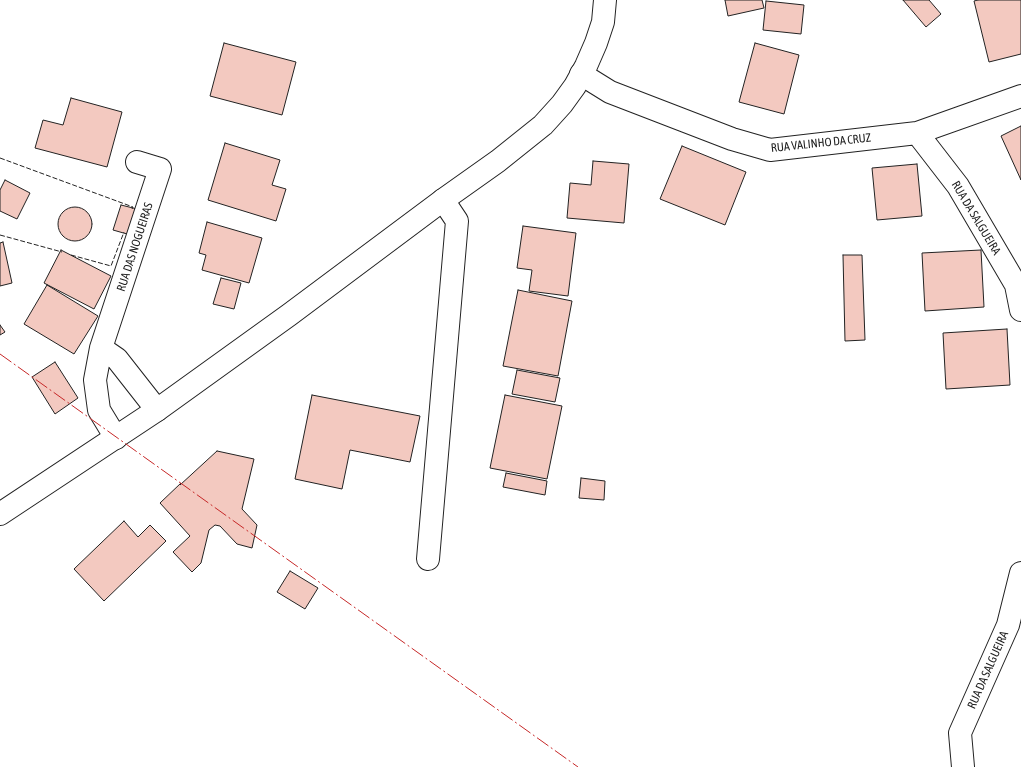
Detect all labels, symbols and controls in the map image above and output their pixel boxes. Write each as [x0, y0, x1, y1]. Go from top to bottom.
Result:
street label: RUA VALINHO DA CRUZ [770, 131, 872, 155]
street label: RUA DA SALGUEIRA [948, 178, 1004, 258]
street label: RUA DAS NOGUEIRAS [114, 201, 156, 293]
street label: RUA DA SALGUEIRA [964, 629, 1012, 711]

